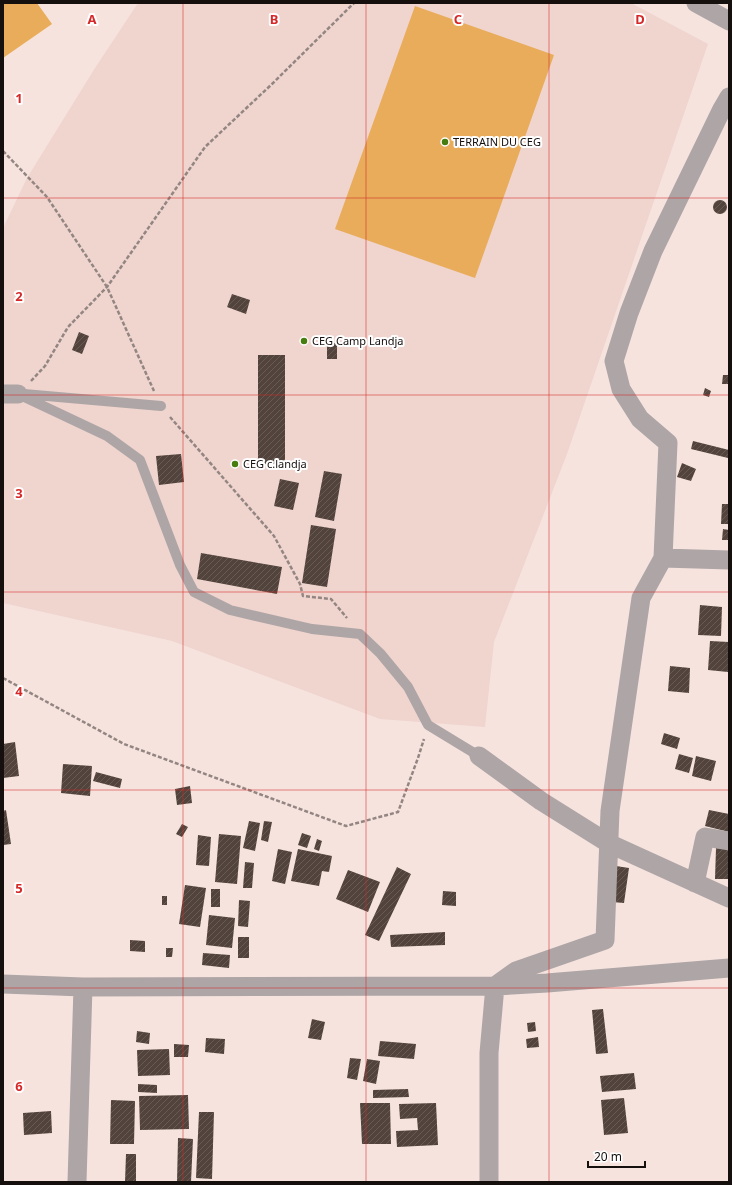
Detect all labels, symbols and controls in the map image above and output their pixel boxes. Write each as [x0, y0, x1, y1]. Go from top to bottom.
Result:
text: A [88, 10, 97, 28]
text: B [270, 10, 278, 28]
text: C [454, 10, 462, 28]
text: D [635, 10, 645, 28]
text: 1 [15, 89, 23, 107]
place label: TERRAIN DU CEG [453, 134, 541, 149]
marker: TERRAIN DU CEG [440, 137, 450, 147]
text: 2 [15, 287, 23, 305]
place label: CEG Camp Landja [312, 333, 403, 348]
marker: CEG Camp Landja [299, 336, 309, 346]
place label: CEG c.landja [243, 456, 307, 471]
marker: CEG c.landja [230, 459, 240, 469]
text: 3 [15, 484, 23, 502]
text: 4 [15, 682, 23, 700]
text: 5 [15, 879, 23, 897]
text: 6 [15, 1077, 23, 1095]
scale bar [588, 1143, 645, 1169]
text: 20 m [594, 1148, 622, 1165]

